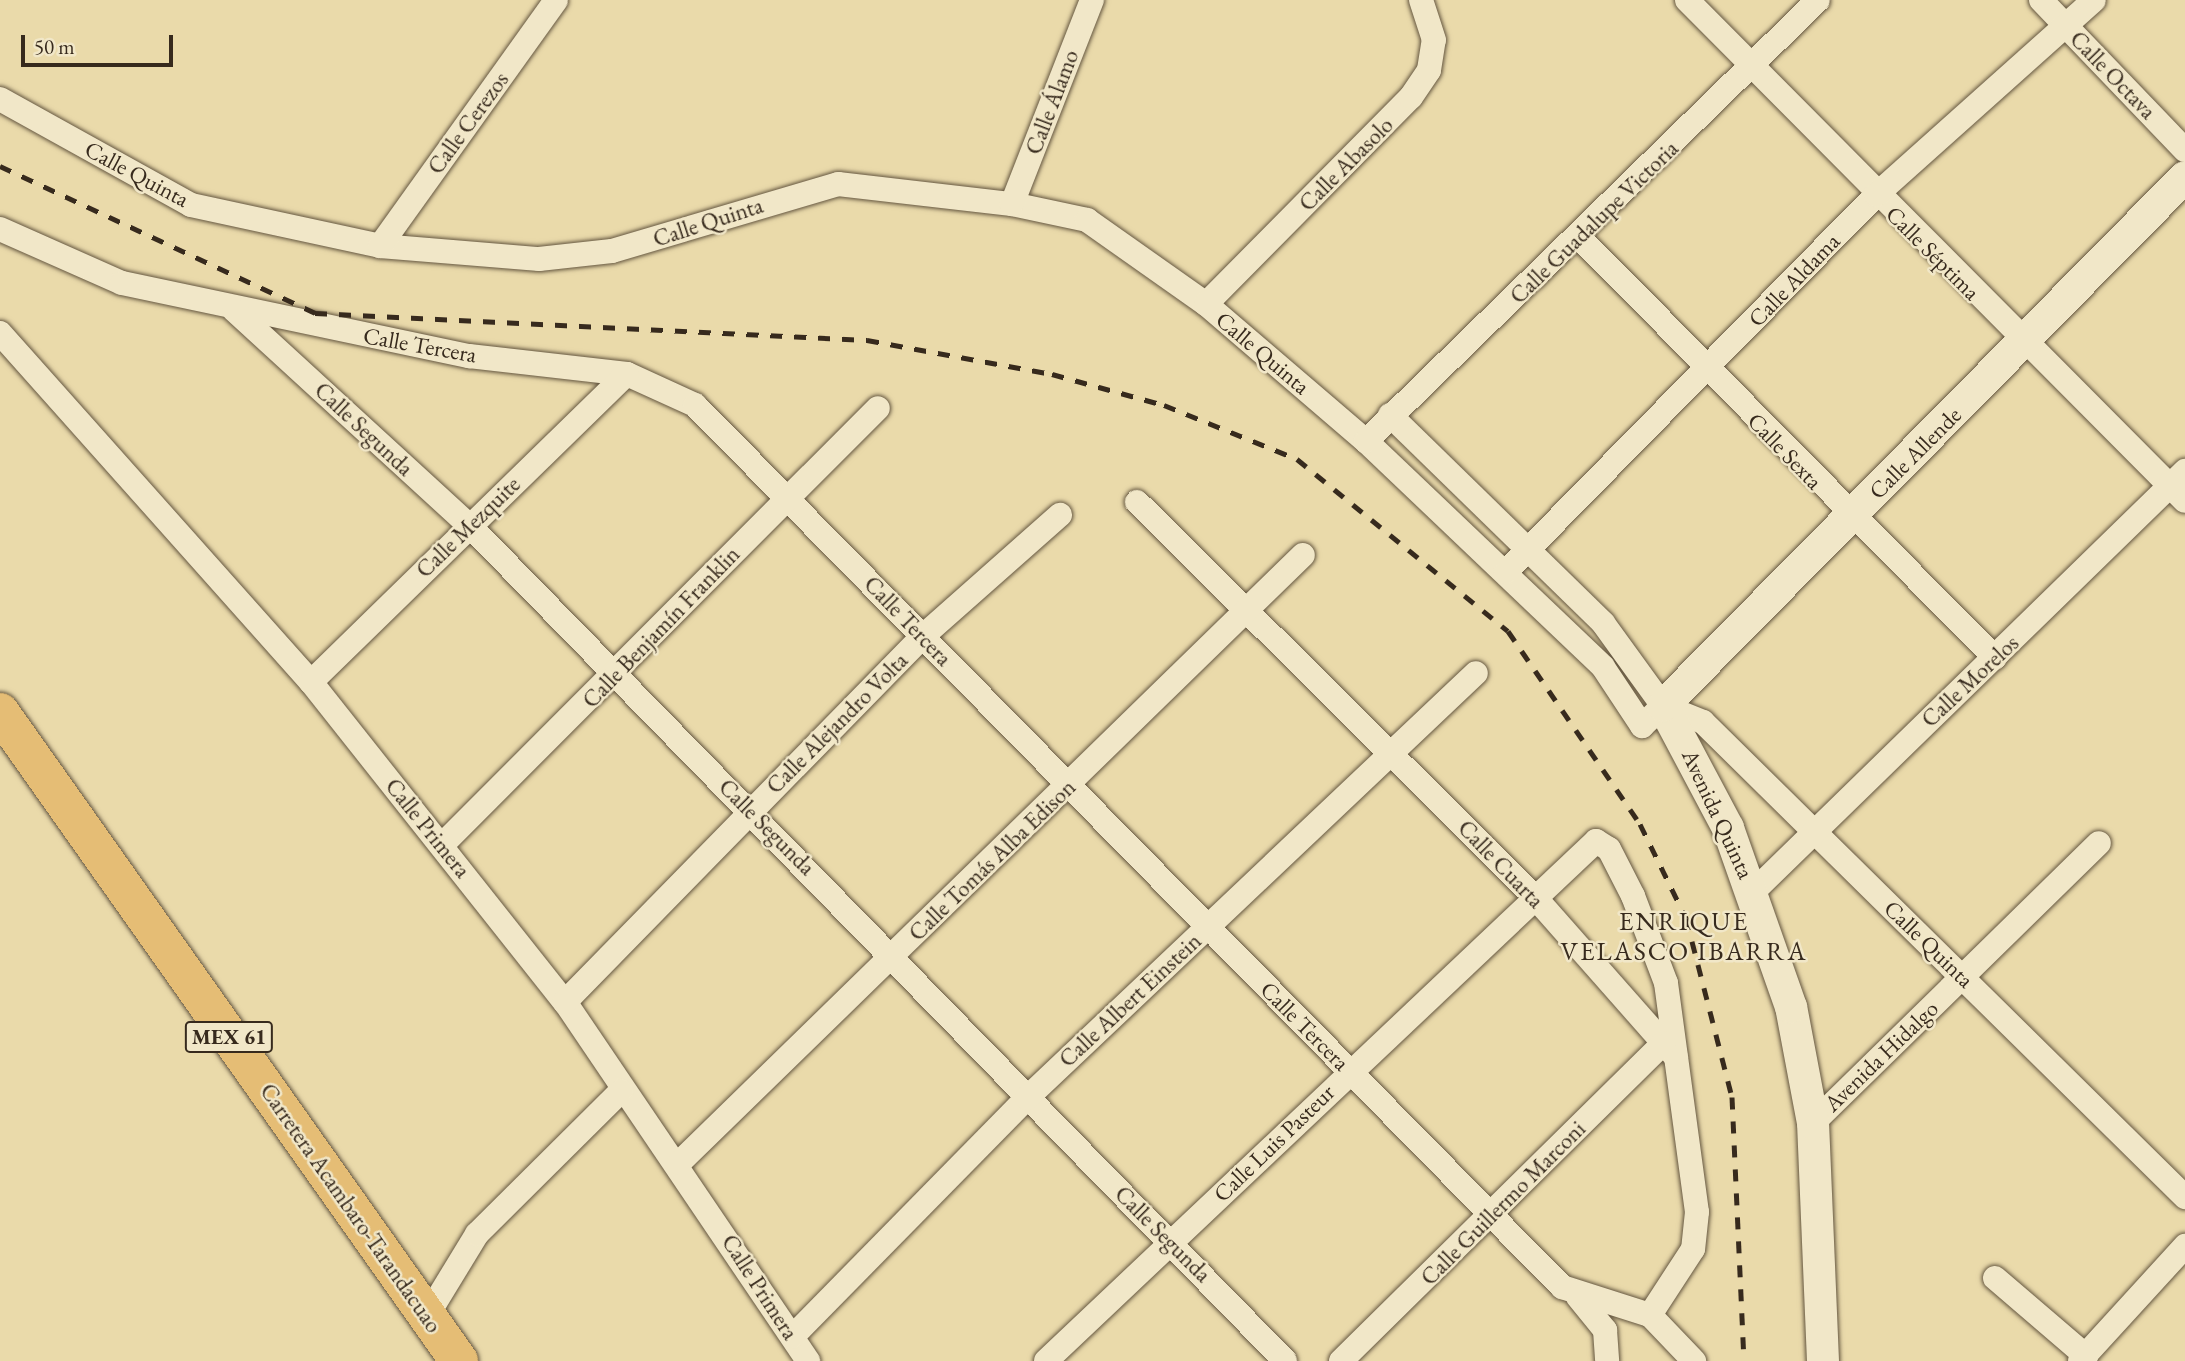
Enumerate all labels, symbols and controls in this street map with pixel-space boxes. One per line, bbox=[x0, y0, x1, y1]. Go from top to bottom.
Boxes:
scale bar bbox=[24, 21, 177, 65]
street label: Calle Octava bbox=[2064, 25, 2162, 125]
text: 50 m bbox=[34, 33, 75, 60]
street label: Calle Álamo bbox=[1019, 46, 1085, 158]
street label: Calle Cerezos bbox=[422, 67, 514, 179]
street label: Calle Abasolo bbox=[1293, 111, 1399, 217]
street label: Calle Quinta bbox=[80, 135, 194, 213]
street label: Calle Guadalupe Victoria bbox=[1504, 135, 1684, 309]
street label: Calle Quinta bbox=[650, 191, 766, 253]
street label: Calle Séptima bbox=[1880, 200, 1986, 306]
street label: Calle Aldama bbox=[1743, 227, 1845, 333]
street label: Calle Quinta bbox=[1210, 306, 1316, 400]
street label: Calle Tercera bbox=[361, 321, 479, 369]
street label: Calle Segunda bbox=[309, 376, 419, 482]
street label: Calle Allende bbox=[1863, 401, 1967, 505]
street label: Calle Sexta bbox=[1742, 407, 1828, 495]
street label: Calle Mezquite bbox=[410, 471, 526, 583]
street label: Calle Benjamín Franklin bbox=[577, 540, 745, 714]
street label: Calle Tercera bbox=[858, 570, 958, 672]
street label: Calle Morelos bbox=[1916, 629, 2024, 733]
street label: Calle Alejandro Volta bbox=[761, 647, 913, 799]
street label: Avenida Quinta bbox=[1676, 745, 1760, 883]
street label: Calle Primera bbox=[380, 773, 476, 883]
street label: Calle Segunda bbox=[713, 773, 821, 881]
street label: Calle Tomás Alba Edison bbox=[903, 773, 1081, 947]
street label: Calle Cuarta bbox=[1452, 814, 1550, 914]
street label: Calle Quinta bbox=[1878, 894, 1980, 994]
district label: ENRIQUE VELASCO IBARRA bbox=[1562, 906, 1806, 968]
street label: Calle Albert Einstein bbox=[1053, 927, 1207, 1073]
street label: Calle Tercera bbox=[1255, 976, 1355, 1076]
street label: Avenida Hidalgo bbox=[1818, 995, 1944, 1117]
road number: MEX 61 bbox=[184, 1020, 274, 1054]
street label: Carretera Acambaro-Tarandacuao bbox=[254, 1078, 448, 1338]
street label: Calle Luis Pasteur bbox=[1208, 1078, 1340, 1208]
street label: Calle Guillermo Marconi bbox=[1415, 1115, 1591, 1291]
street label: Calle Segunda bbox=[1109, 1180, 1217, 1288]
street label: Calle Primera bbox=[716, 1229, 804, 1345]

